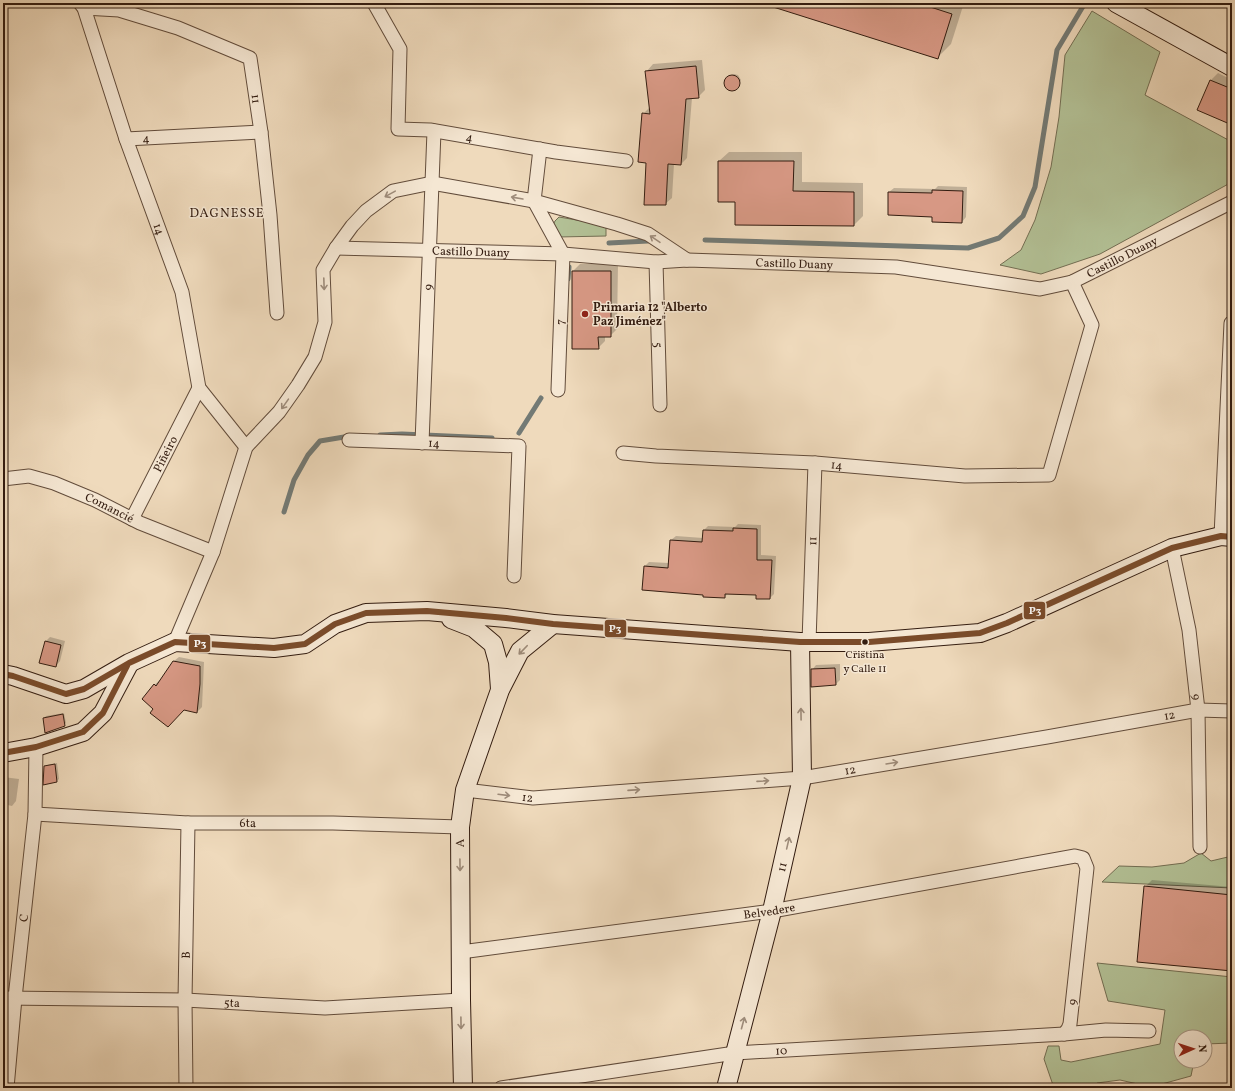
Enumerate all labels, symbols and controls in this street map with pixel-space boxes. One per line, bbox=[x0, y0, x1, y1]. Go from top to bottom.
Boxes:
street label: 11 bbox=[246, 93, 264, 105]
street label: 4 bbox=[464, 129, 474, 146]
street label: 4 bbox=[142, 131, 150, 147]
one-way arrow bbox=[385, 190, 397, 198]
one-way arrow bbox=[511, 194, 524, 202]
district label: DAGNESSE bbox=[189, 205, 265, 223]
street label: 14 bbox=[149, 221, 168, 238]
street label: Castillo Duany bbox=[1084, 233, 1161, 282]
one-way arrow bbox=[650, 235, 661, 243]
street label: Castillo Duany bbox=[432, 244, 510, 262]
street label: Castillo Duany bbox=[755, 255, 834, 274]
one-way arrow bbox=[320, 277, 327, 290]
street label: 9 bbox=[421, 284, 437, 291]
place label: Primaria 12 "Alberto Paz Jiménez" bbox=[593, 300, 708, 330]
marker: Primaria 12 "Alberto Paz Jiménez" bbox=[580, 309, 590, 319]
street label: 7 bbox=[553, 319, 569, 325]
street label: 5 bbox=[649, 342, 665, 348]
one-way arrow bbox=[281, 398, 289, 409]
street label: Piñeiro bbox=[150, 434, 182, 475]
street label: 14 bbox=[428, 436, 440, 452]
street label: 14 bbox=[830, 457, 843, 474]
street label: Comancié bbox=[82, 490, 137, 528]
street label: 11 bbox=[805, 536, 822, 546]
line badge: P3 bbox=[1023, 601, 1046, 620]
text: P3 bbox=[1029, 604, 1042, 619]
line badge: P3 bbox=[604, 619, 627, 638]
text: P3 bbox=[609, 622, 622, 637]
line badge: P3 bbox=[188, 634, 211, 653]
text: P3 bbox=[194, 637, 207, 652]
marker: Cristina y Calle 11 bbox=[860, 637, 870, 647]
one-way arrow bbox=[519, 645, 528, 655]
place label: Cristina y Calle 11 bbox=[843, 648, 887, 677]
street label: 9 bbox=[1187, 693, 1204, 701]
street label: 12 bbox=[1163, 707, 1176, 725]
one-way arrow bbox=[797, 708, 805, 721]
one-way arrow bbox=[885, 758, 898, 766]
street label: 12 bbox=[843, 762, 857, 780]
one-way arrow bbox=[756, 777, 769, 784]
one-way arrow bbox=[627, 787, 640, 794]
street label: 12 bbox=[521, 790, 534, 807]
one-way arrow bbox=[497, 791, 510, 799]
street label: 6ta bbox=[240, 816, 256, 832]
one-way arrow bbox=[784, 836, 792, 849]
street label: A bbox=[453, 838, 469, 847]
one-way arrow bbox=[457, 858, 464, 871]
street label: 11 bbox=[774, 861, 792, 874]
street label: Belvedere bbox=[743, 900, 797, 924]
street label: C bbox=[16, 913, 33, 923]
street label: B bbox=[179, 951, 195, 959]
street label: 5ta bbox=[223, 995, 240, 1012]
street label: 9 bbox=[1065, 998, 1081, 1006]
one-way arrow bbox=[457, 1016, 465, 1029]
one-way arrow bbox=[740, 1017, 747, 1030]
north arrow bbox=[1173, 1029, 1213, 1069]
street label: 10 bbox=[775, 1043, 788, 1060]
text: N bbox=[1194, 1044, 1209, 1053]

